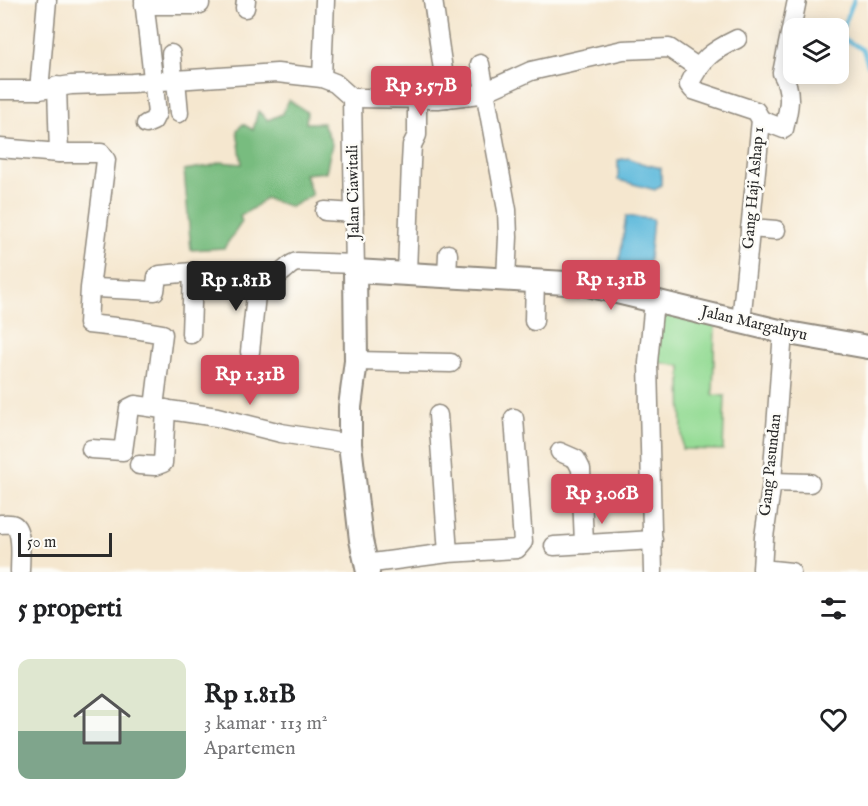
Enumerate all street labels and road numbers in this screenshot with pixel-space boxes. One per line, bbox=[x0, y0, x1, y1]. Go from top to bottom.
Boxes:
street label: Gang Haji Ashap 1 bbox=[739, 126, 769, 250]
street label: Jalan Ciawitali bbox=[343, 145, 365, 241]
street label: Jalan Margaluyu bbox=[697, 302, 809, 346]
street label: Gang Pasundan bbox=[756, 412, 786, 517]

